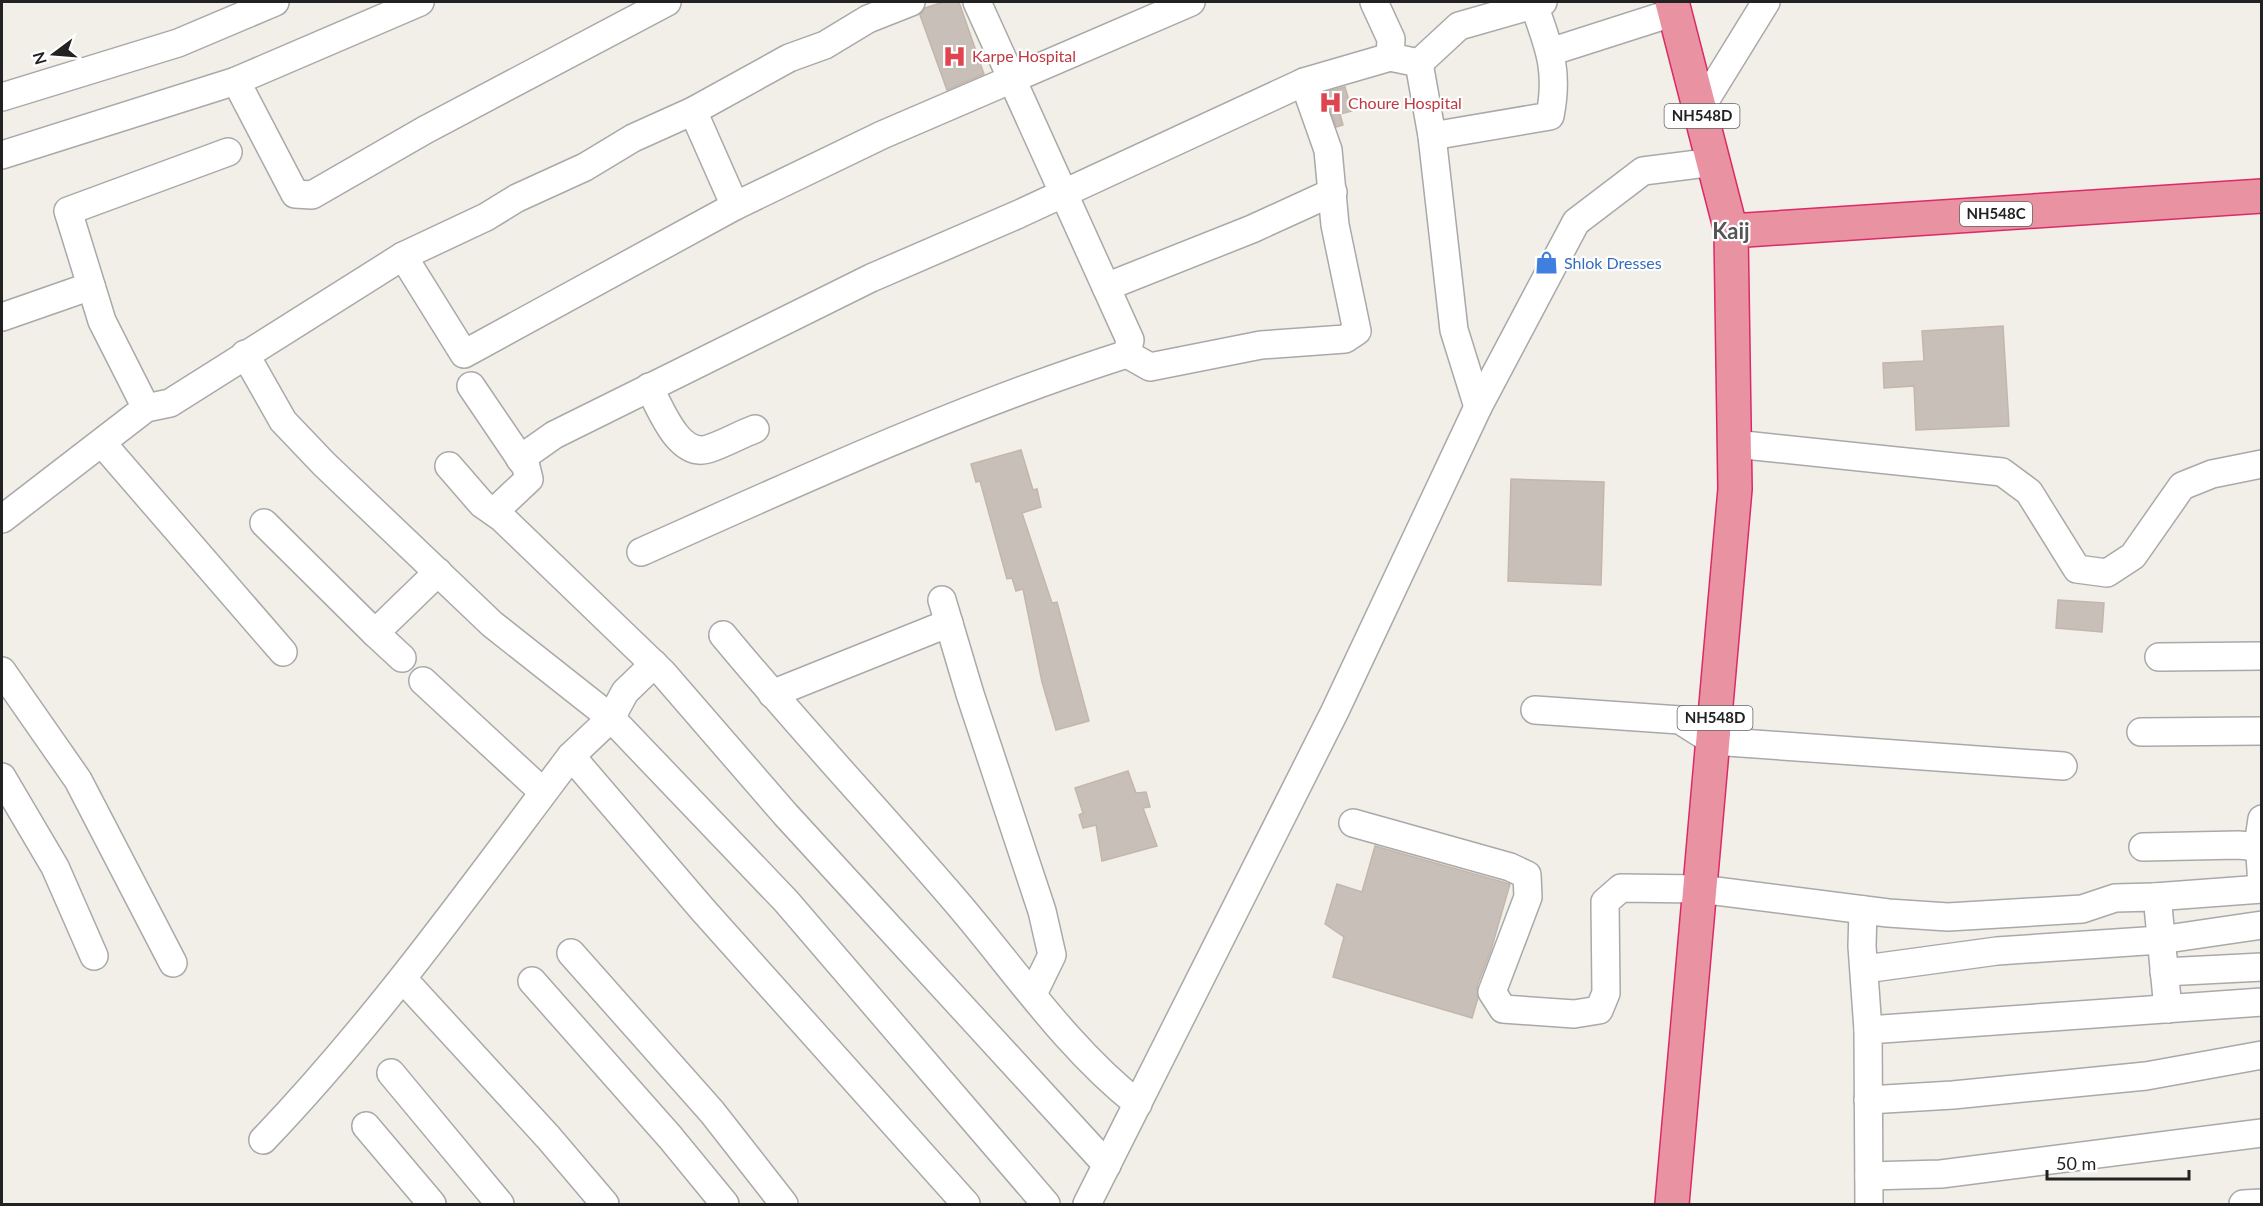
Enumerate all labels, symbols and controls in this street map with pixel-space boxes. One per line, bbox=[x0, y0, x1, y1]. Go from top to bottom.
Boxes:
north arrow bbox=[24, 24, 84, 84]
hospital icon: Karpe Hospital bbox=[941, 43, 967, 69]
place label: Karpe Hospital bbox=[972, 46, 1076, 65]
text: N bbox=[28, 50, 50, 67]
hospital icon: Choure Hospital bbox=[1317, 90, 1343, 116]
place label: Choure Hospital bbox=[1348, 93, 1462, 112]
road number: NH548D bbox=[1664, 104, 1740, 128]
road number: NH548C bbox=[1960, 202, 2032, 226]
district label: Kaij bbox=[1712, 217, 1750, 244]
shop icon: Shlok Dresses bbox=[1533, 250, 1559, 276]
place label: Shlok Dresses bbox=[1564, 253, 1662, 272]
road number: NH548D bbox=[1678, 706, 1752, 730]
scale bar bbox=[2047, 1143, 2190, 1181]
text: 50 m bbox=[2056, 1152, 2096, 1174]

